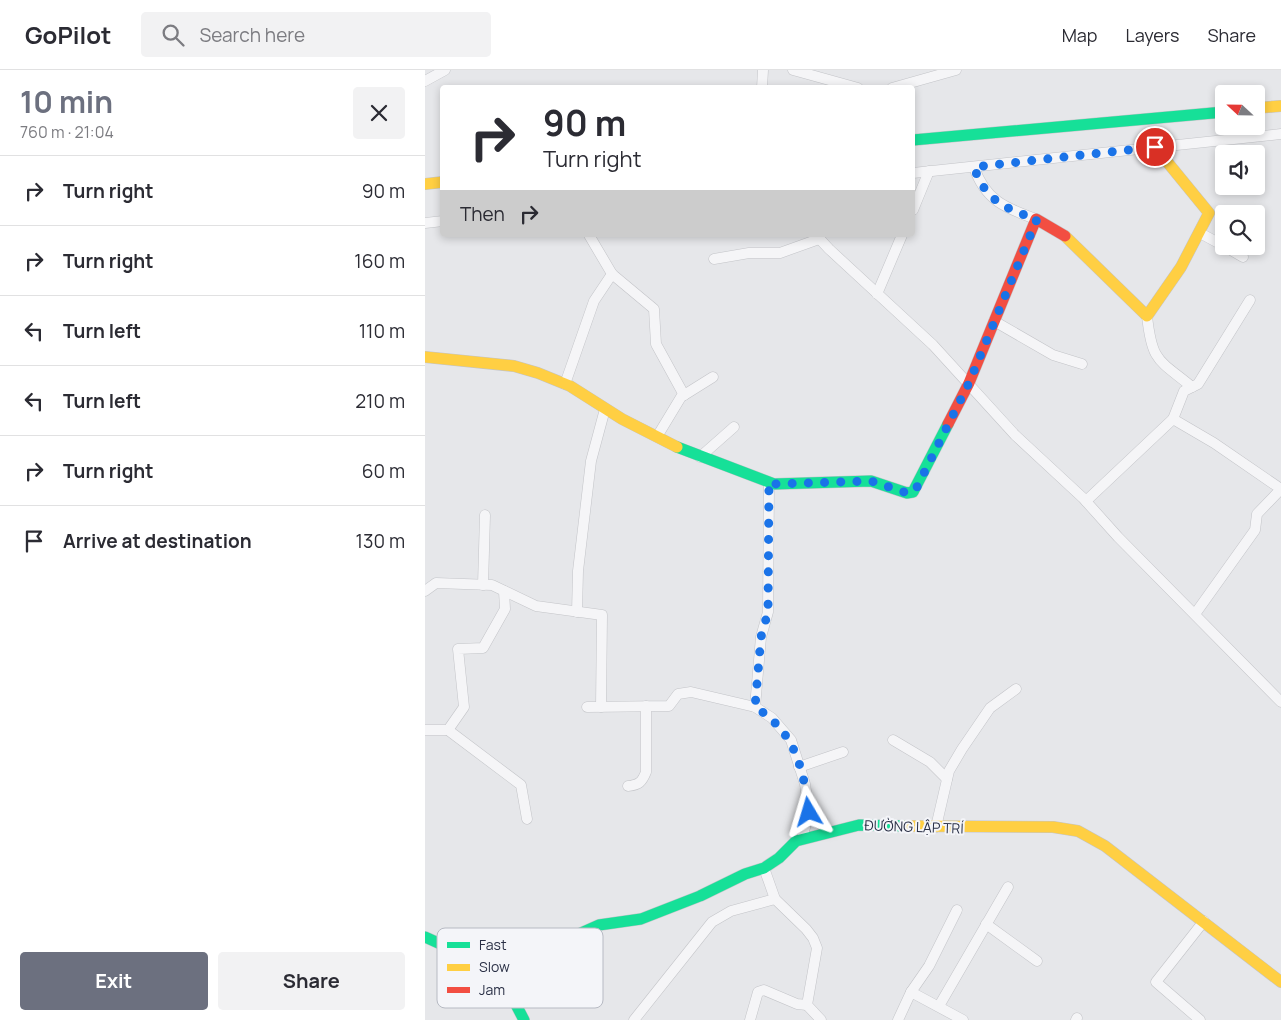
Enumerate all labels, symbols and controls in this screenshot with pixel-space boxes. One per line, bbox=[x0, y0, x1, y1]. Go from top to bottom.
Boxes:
search box bbox=[141, 12, 491, 57]
text: GoPilot bbox=[25, 18, 111, 51]
icon: search bbox=[159, 21, 187, 49]
text: Search here bbox=[199, 22, 305, 48]
text: Map bbox=[1062, 23, 1097, 47]
text: Layers bbox=[1125, 23, 1179, 47]
text: Share bbox=[1207, 23, 1256, 47]
text: 10 min bbox=[20, 81, 113, 122]
north arrow bbox=[1215, 85, 1265, 135]
map controls bbox=[1215, 85, 1265, 255]
button: close bbox=[353, 87, 405, 139]
text: 90 m bbox=[543, 99, 626, 147]
icon: right bbox=[460, 105, 525, 170]
text: 760 m · 21:04 bbox=[20, 121, 114, 143]
pin bbox=[1134, 126, 1176, 168]
icon: arrive bbox=[1141, 133, 1169, 161]
text: Turn right bbox=[543, 144, 641, 174]
button: sound bbox=[1215, 145, 1265, 195]
icon: right bbox=[20, 177, 48, 205]
text: Turn right bbox=[63, 178, 153, 204]
text: 90 m bbox=[362, 178, 405, 204]
icon: right bbox=[515, 200, 543, 228]
text: Then bbox=[460, 201, 505, 227]
button: search bbox=[1215, 205, 1265, 255]
icon: right bbox=[20, 247, 48, 275]
text: Turn right bbox=[63, 248, 153, 274]
text: 160 m bbox=[354, 248, 405, 274]
icon: left bbox=[20, 317, 48, 345]
text: Turn left bbox=[63, 318, 141, 344]
text: 110 m bbox=[359, 318, 405, 344]
icon: left bbox=[20, 387, 48, 415]
text: Turn left bbox=[63, 388, 141, 414]
text: 210 m bbox=[355, 388, 405, 414]
icon: right bbox=[20, 457, 48, 485]
text: Turn right bbox=[63, 458, 153, 484]
text: 60 m bbox=[362, 458, 405, 484]
icon: arrive bbox=[20, 527, 48, 555]
text: Arrive at destination bbox=[63, 528, 252, 554]
text: 130 m bbox=[356, 528, 405, 554]
position arrow bbox=[782, 785, 834, 837]
street label: ĐƯỜNG LẬP TRÍ bbox=[864, 815, 964, 838]
legend bbox=[437, 928, 603, 1008]
text: Fast bbox=[479, 935, 507, 954]
button: Exit bbox=[20, 952, 208, 1010]
button: Share bbox=[218, 952, 405, 1010]
text: Slow bbox=[479, 957, 510, 976]
text: Jam bbox=[479, 980, 505, 999]

